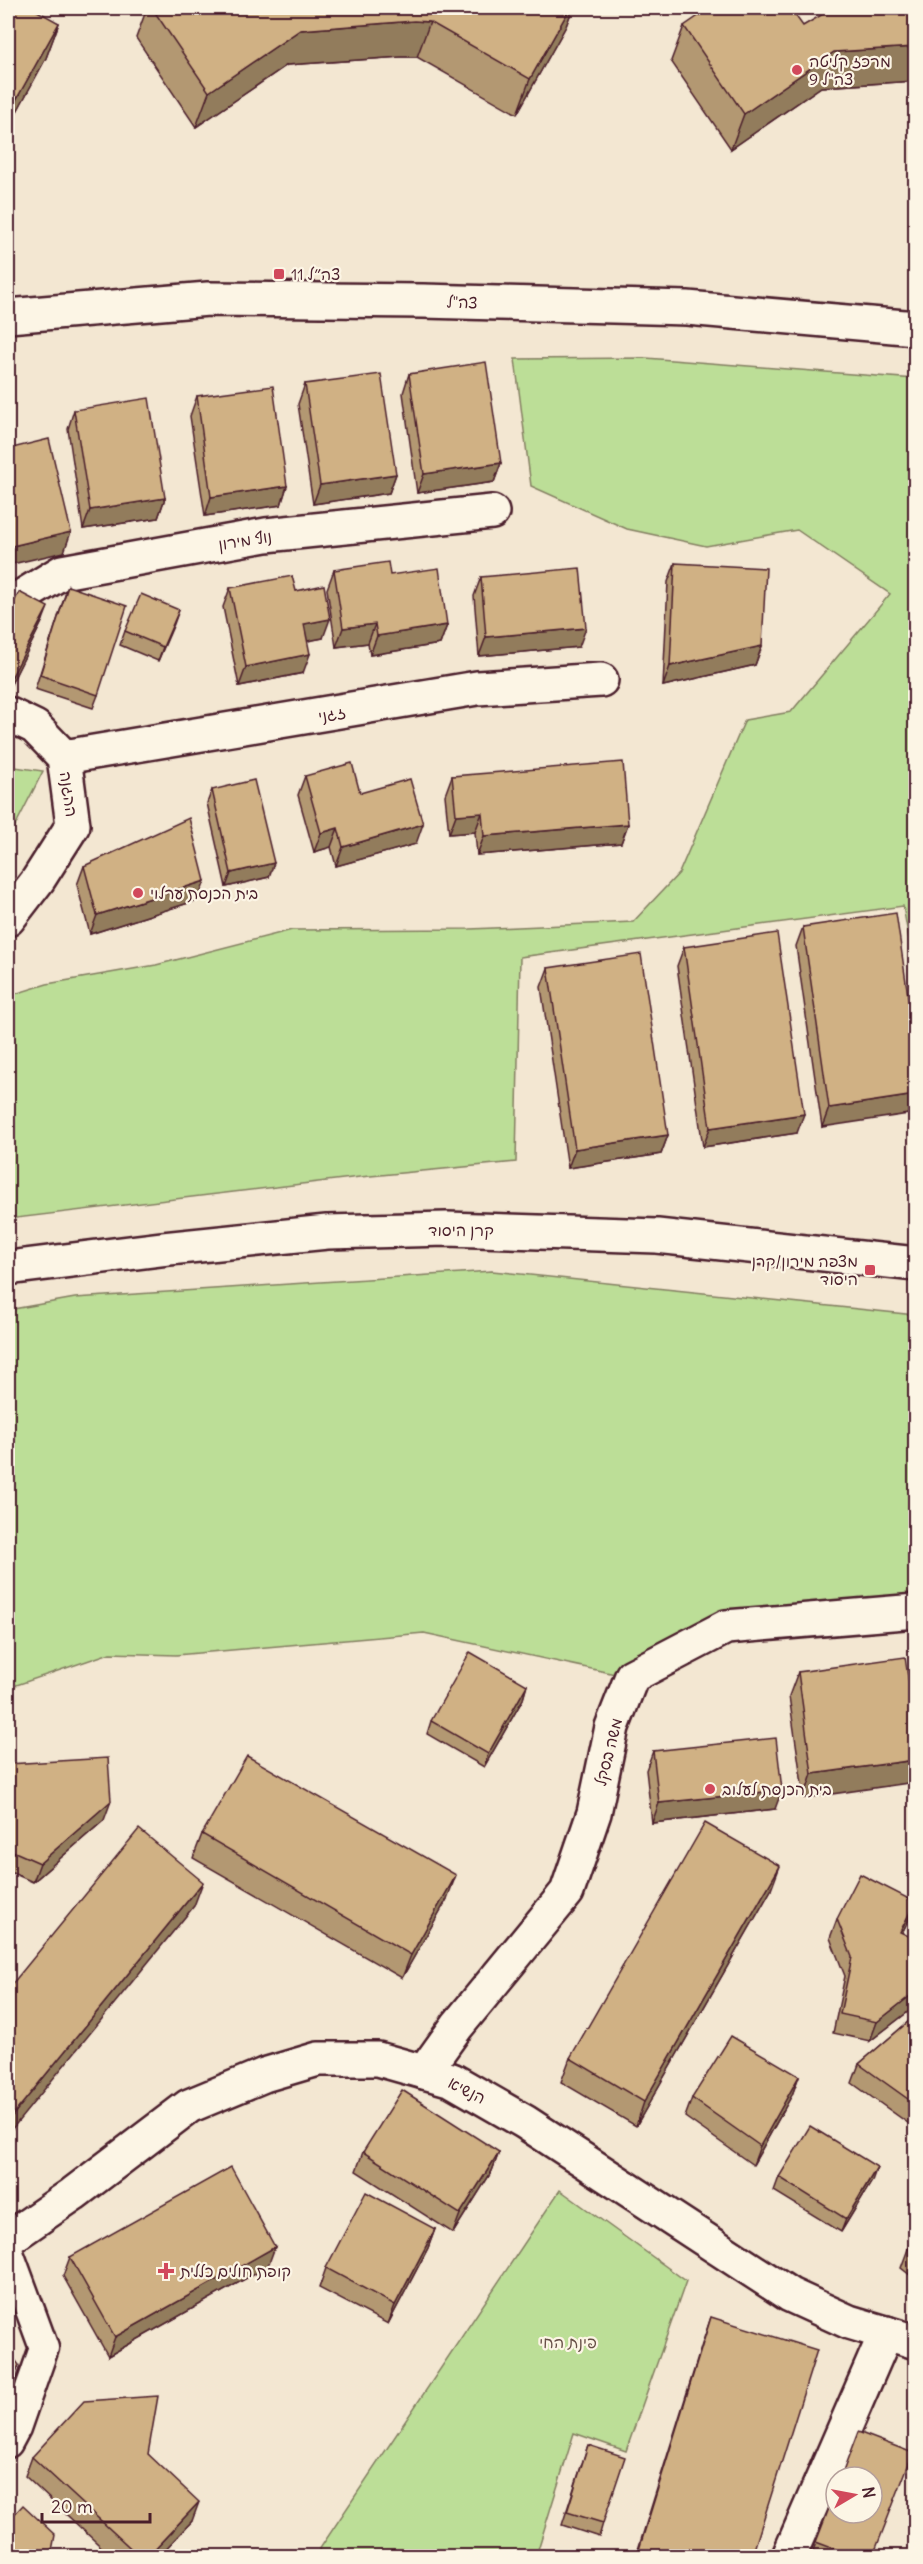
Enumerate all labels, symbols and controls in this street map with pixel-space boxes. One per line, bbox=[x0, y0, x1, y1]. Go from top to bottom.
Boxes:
place label: מרכז קליטה צה"ל 9 bbox=[809, 51, 891, 89]
marker: מרכז קליטה צה"ל 9 bbox=[790, 63, 804, 77]
place label: צה״ל 11 bbox=[291, 264, 340, 284]
marker: צה״ל 11 bbox=[272, 267, 286, 281]
street label: צה"ל bbox=[446, 291, 478, 313]
street label: נוף מירון bbox=[217, 526, 273, 555]
street label: זגני bbox=[317, 702, 347, 726]
street label: ההגנה bbox=[56, 770, 82, 818]
place label: בית הכנסת ערלוי bbox=[150, 883, 258, 903]
marker: בית הכנסת ערלוי bbox=[131, 886, 145, 900]
street label: קרן היסוד bbox=[428, 1220, 494, 1241]
place label: מצפה מירון/קרן היסוד bbox=[751, 1251, 858, 1289]
marker: מצפה מירון/קרן היסוד bbox=[863, 1263, 877, 1277]
street label: משה בסקל bbox=[590, 1716, 626, 1788]
place label: בית הכנסת לעלוב bbox=[722, 1779, 832, 1799]
marker: בית הכנסת לעלוב bbox=[703, 1782, 717, 1796]
street label: הנשיא bbox=[445, 2072, 489, 2108]
place label: קופת חולים כללית bbox=[179, 2261, 291, 2282]
marker: קופת חולים כללית bbox=[157, 2262, 175, 2280]
park label: פינת החי bbox=[539, 2332, 597, 2352]
north arrow bbox=[824, 2465, 884, 2525]
text: N bbox=[858, 2485, 880, 2500]
scale bar bbox=[42, 2486, 150, 2524]
text: 20 m bbox=[51, 2495, 93, 2518]

